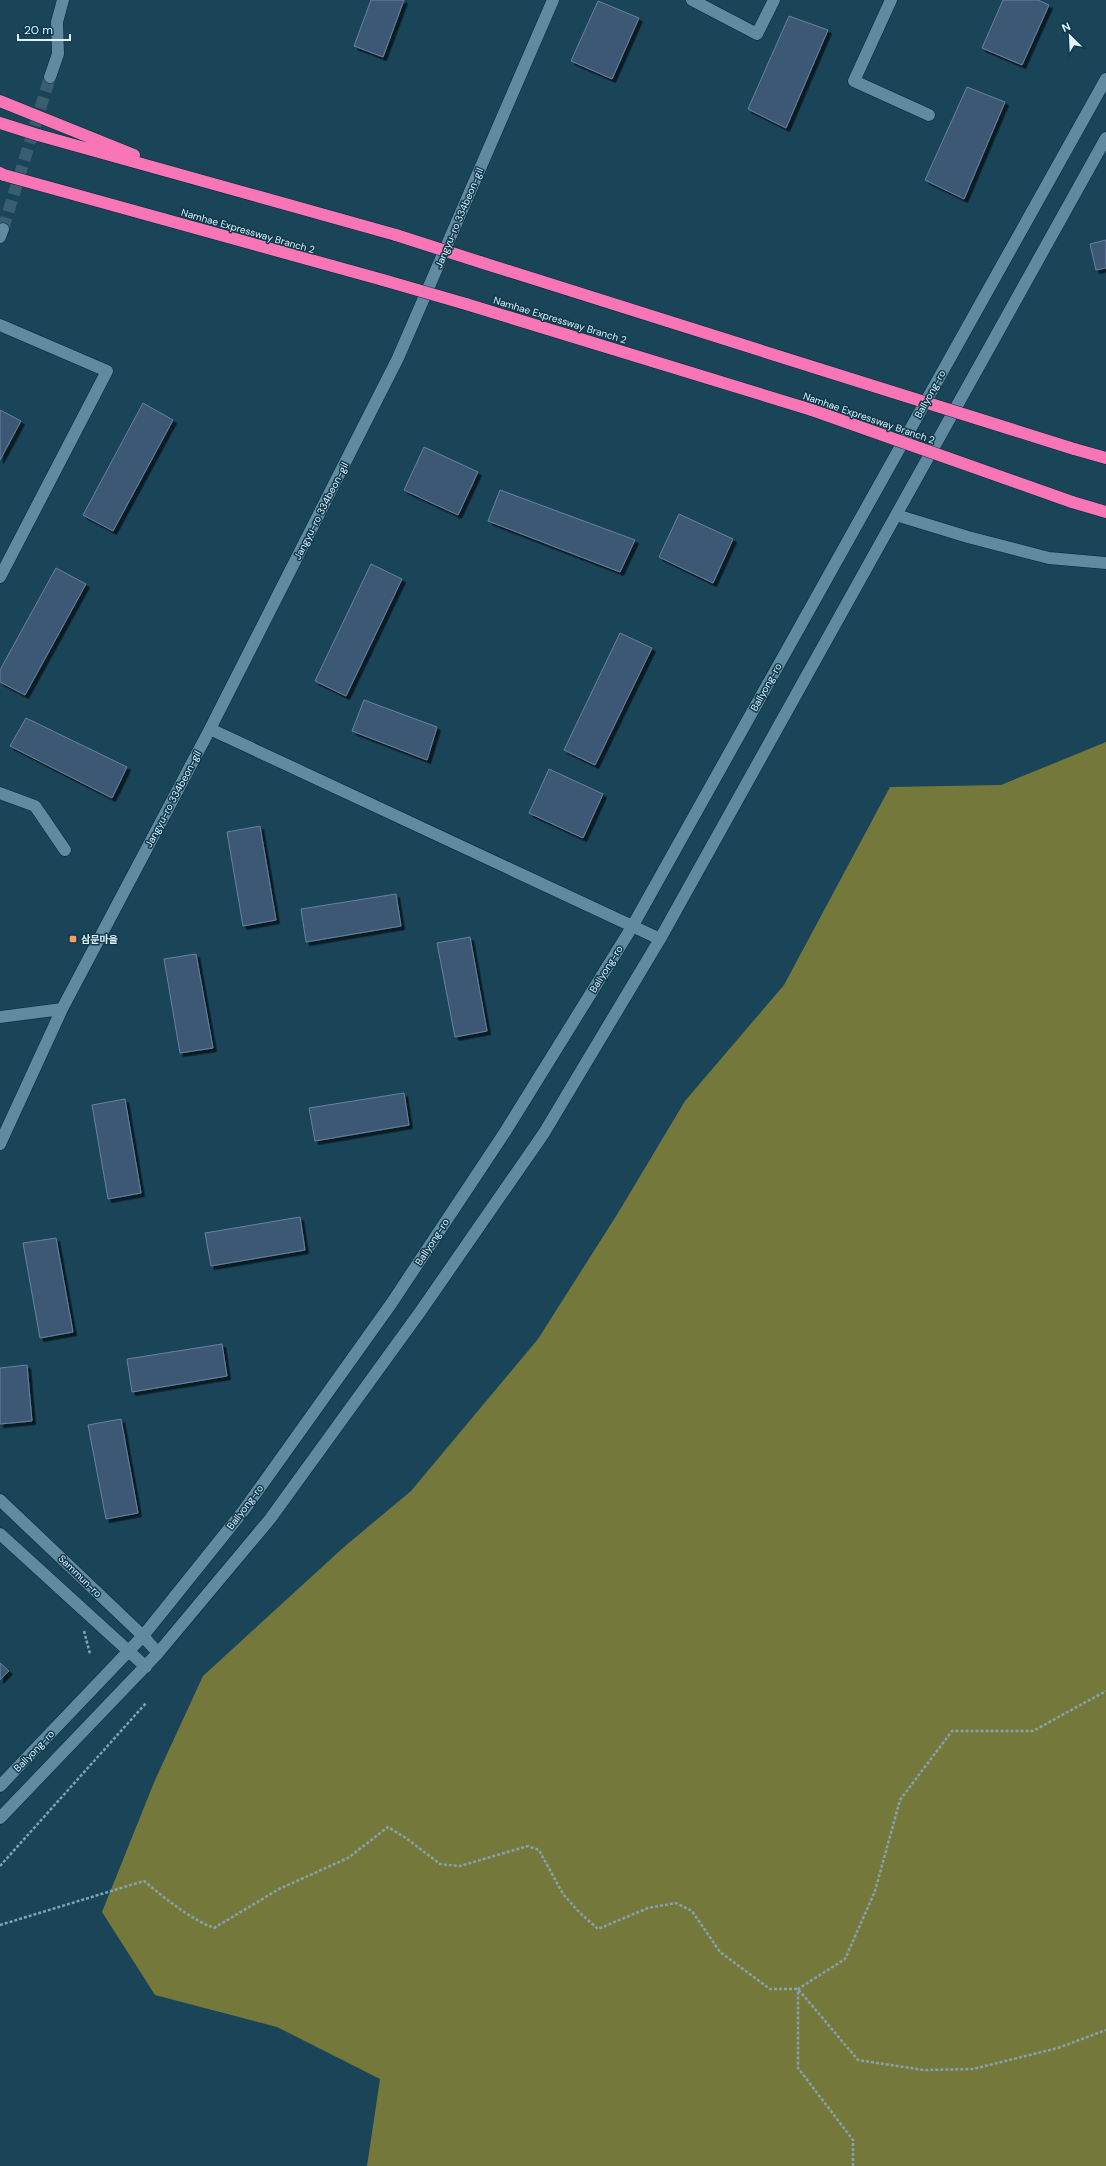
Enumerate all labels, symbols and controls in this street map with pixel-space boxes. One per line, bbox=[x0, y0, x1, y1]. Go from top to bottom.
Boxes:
scale bar bbox=[18, 16, 70, 42]
north arrow bbox=[1050, 16, 1090, 56]
text: N bbox=[1059, 19, 1072, 35]
text: 20 m bbox=[24, 22, 53, 38]
street label: Jangyu-ro 334beon-gil bbox=[432, 166, 486, 270]
street label: Namhae Expressway Branch 2 bbox=[180, 206, 317, 256]
street label: Namhae Expressway Branch 2 bbox=[492, 294, 628, 347]
street label: Ballyong-ro bbox=[911, 368, 949, 420]
street label: Namhae Expressway Branch 2 bbox=[801, 389, 937, 447]
street label: Jangyu-ro 334beon-gil bbox=[291, 460, 351, 562]
street label: Ballyong-ro bbox=[747, 661, 785, 713]
street label: Jangyu-ro 334beon-gil bbox=[142, 748, 204, 850]
place label: 삼문마을 bbox=[81, 933, 118, 946]
marker: 삼문마을 bbox=[68, 934, 78, 944]
street label: Ballyong-ro bbox=[586, 943, 626, 995]
street label: Ballyong-ro bbox=[412, 1216, 452, 1268]
street label: Ballyong-ro bbox=[224, 1482, 266, 1532]
street label: Sammun-ro bbox=[56, 1552, 104, 1600]
street label: Ballyong-ro bbox=[11, 1727, 57, 1775]

